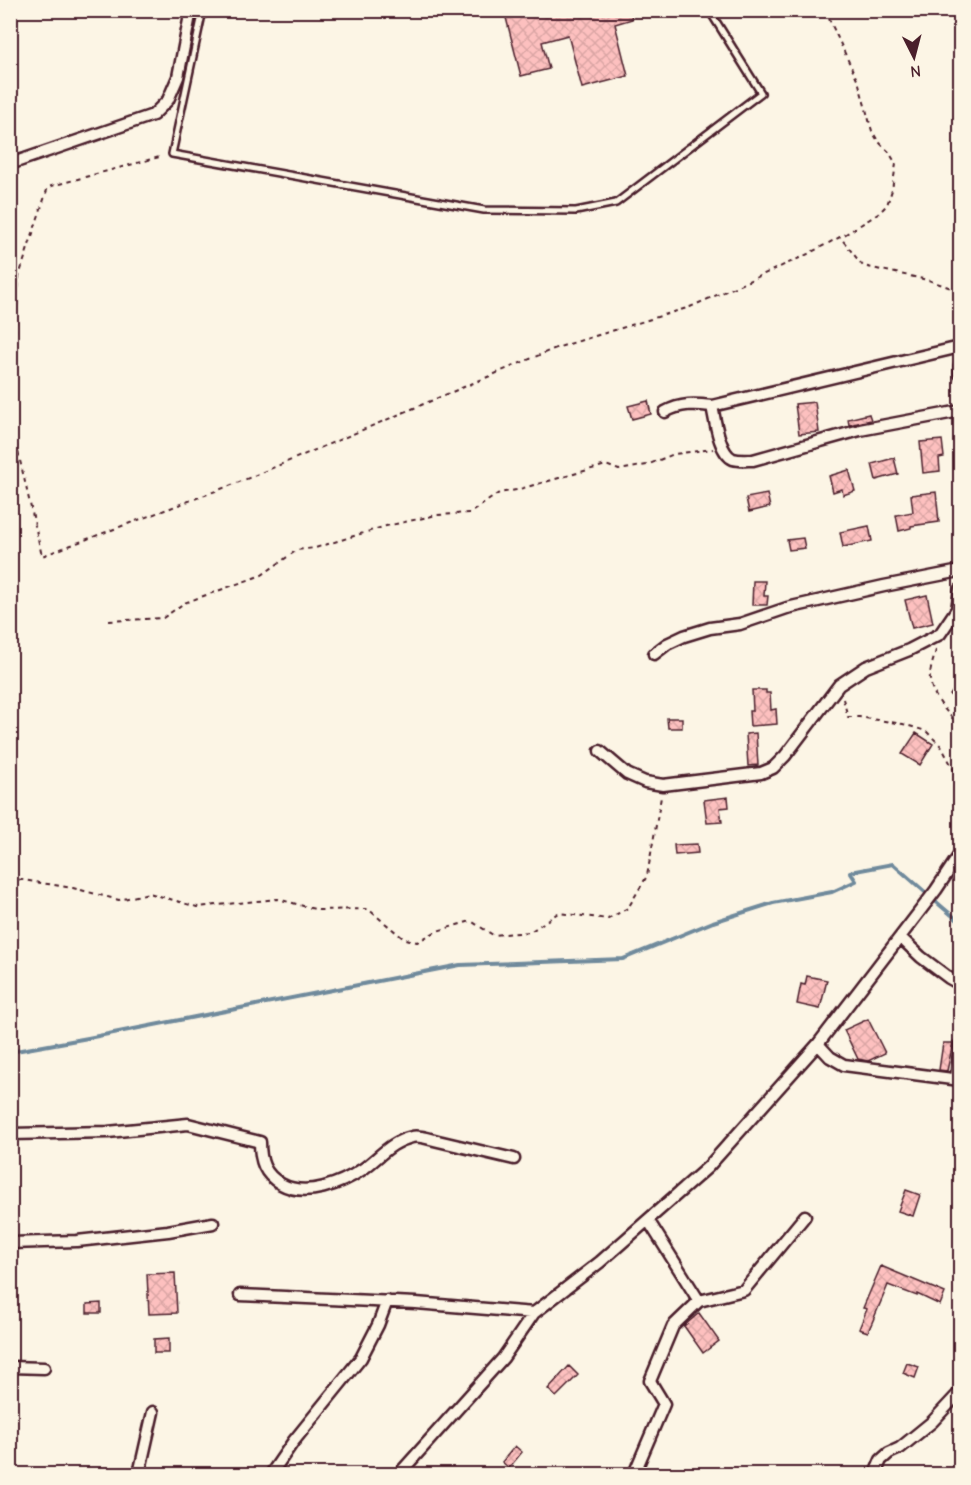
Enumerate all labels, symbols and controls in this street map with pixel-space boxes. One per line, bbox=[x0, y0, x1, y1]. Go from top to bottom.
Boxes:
north arrow bbox=[884, 27, 944, 87]
text: N bbox=[909, 61, 922, 80]

